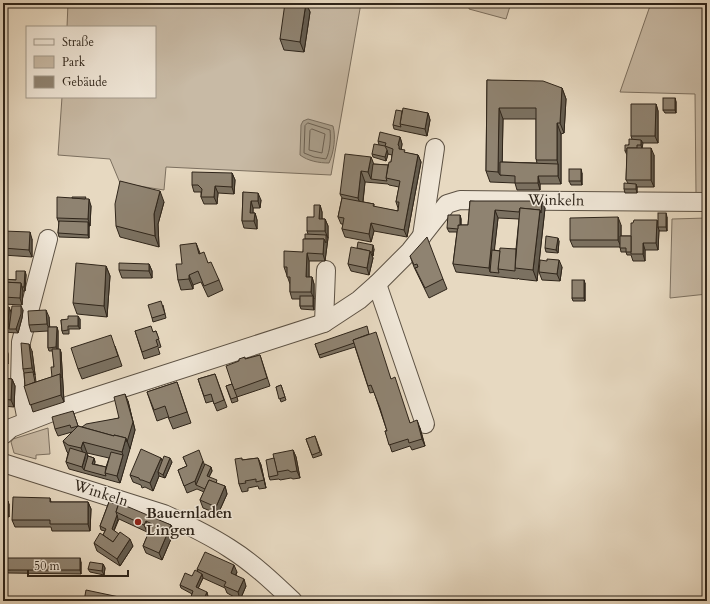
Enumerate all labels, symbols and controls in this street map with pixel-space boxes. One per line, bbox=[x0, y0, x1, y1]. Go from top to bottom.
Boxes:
legend bbox=[26, 26, 156, 98]
text: Straße bbox=[62, 34, 94, 50]
text: Park bbox=[62, 54, 86, 70]
text: Gebäude bbox=[62, 74, 107, 90]
street label: Winkeln bbox=[527, 189, 585, 210]
street label: Winkeln bbox=[70, 474, 131, 511]
place label: Bauernladen Lingen bbox=[146, 503, 233, 540]
marker: Bauernladen Lingen bbox=[133, 517, 143, 527]
scale bar bbox=[28, 552, 128, 578]
text: 50 m bbox=[34, 558, 61, 574]

